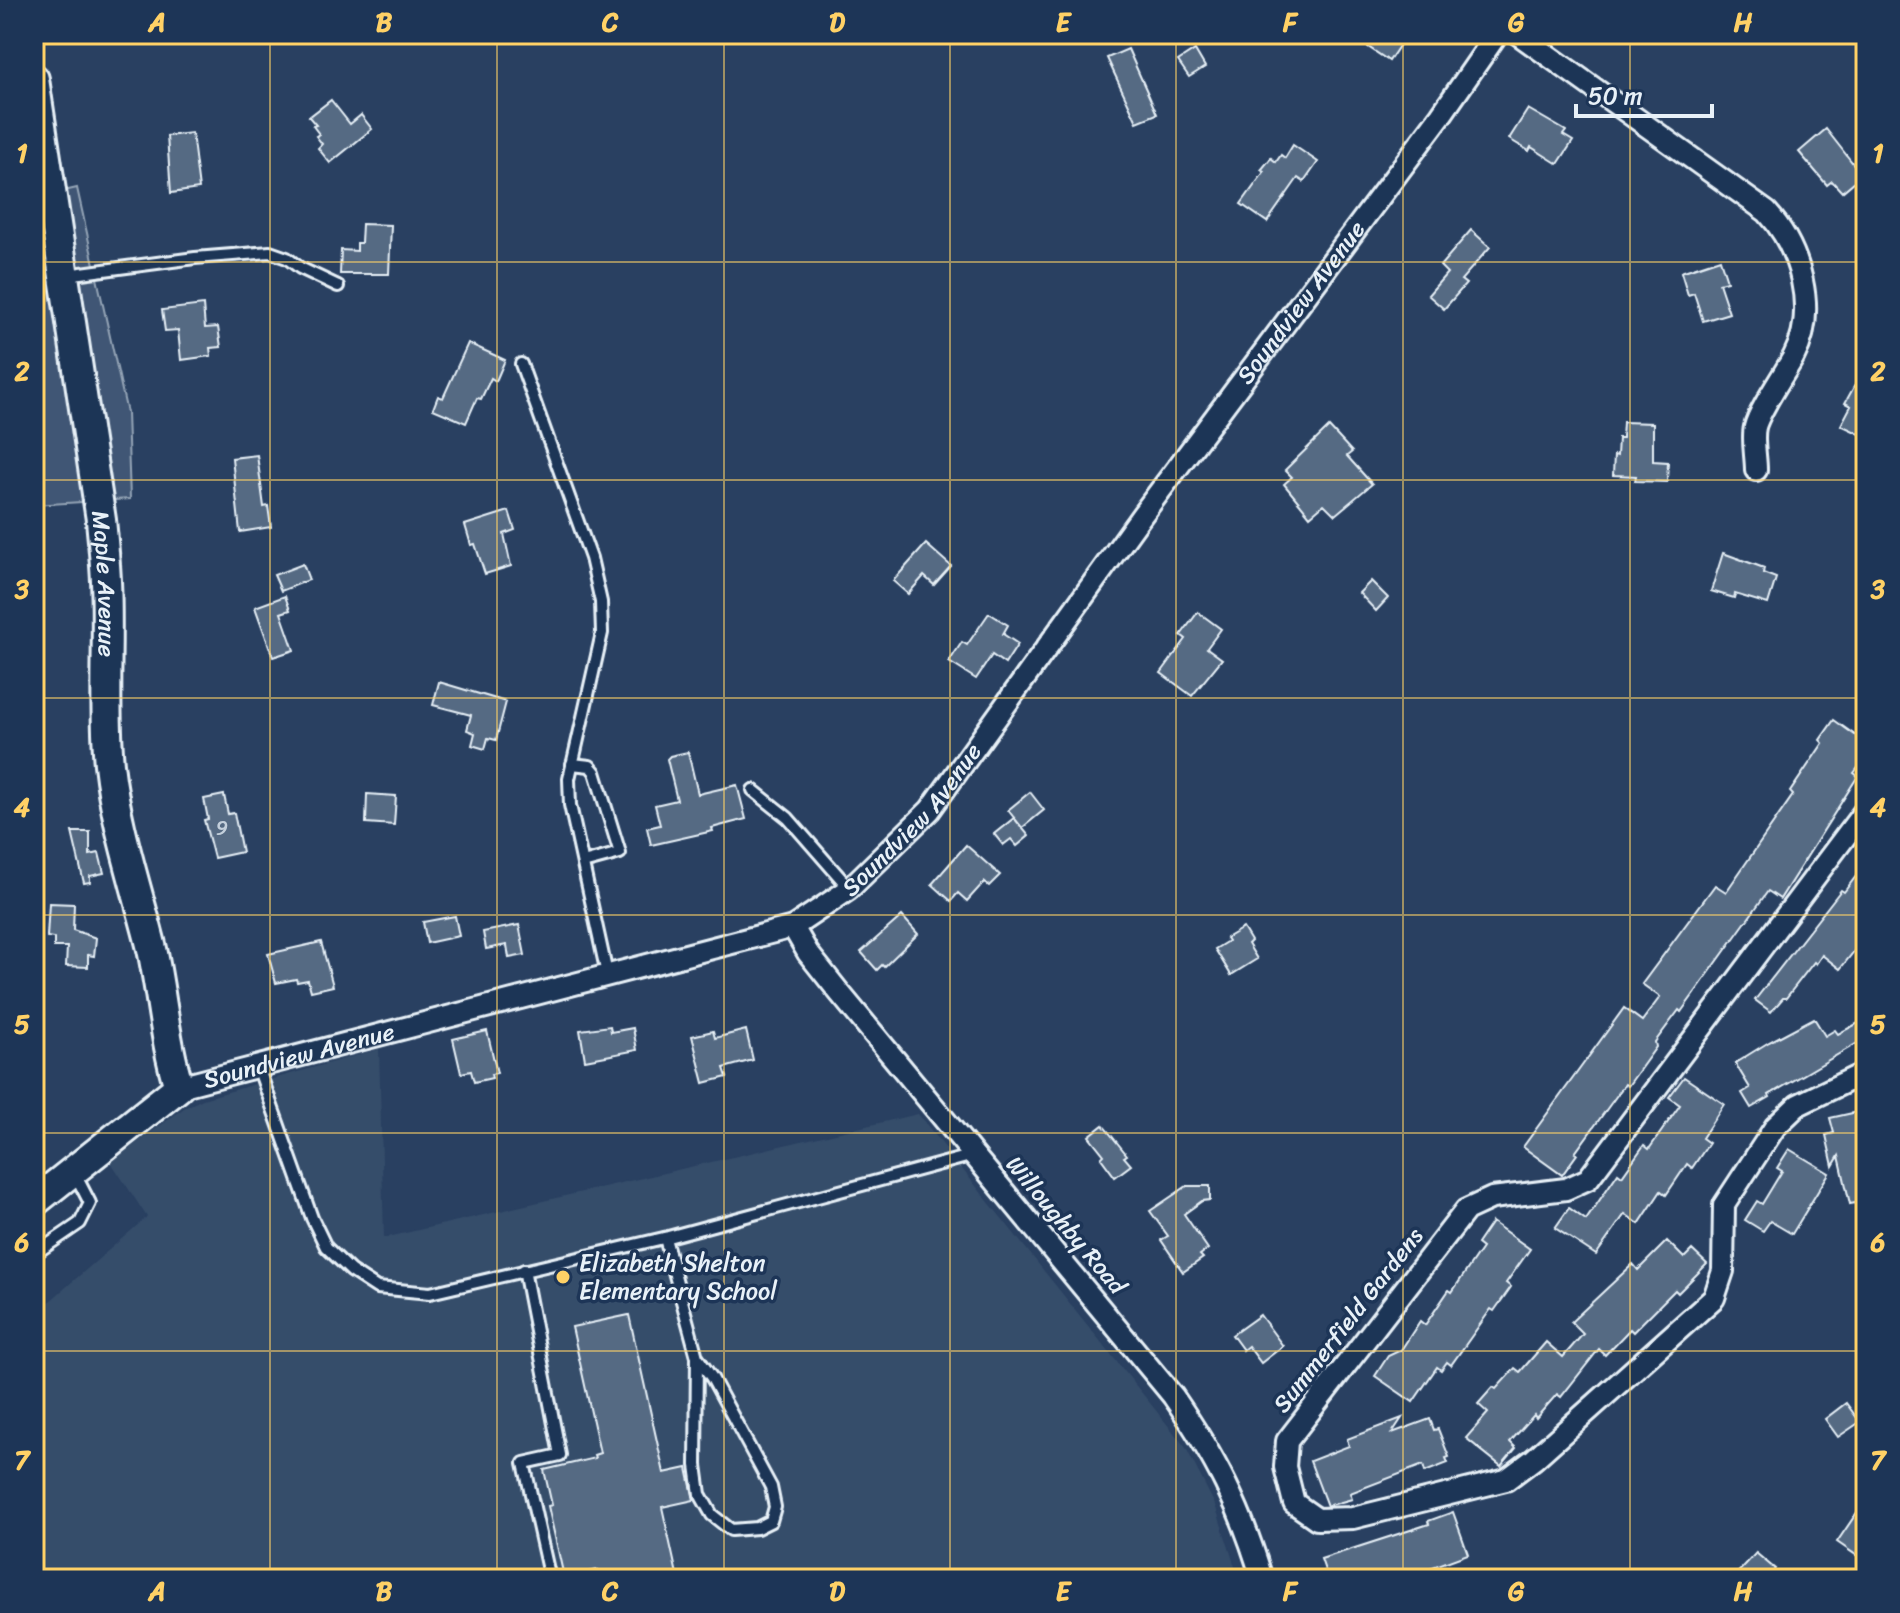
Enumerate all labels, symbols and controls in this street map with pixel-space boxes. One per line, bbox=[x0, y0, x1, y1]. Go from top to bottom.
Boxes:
text: A bbox=[147, 0, 166, 45]
text: B bbox=[376, 0, 393, 45]
text: C bbox=[601, 0, 619, 45]
text: D bbox=[829, 0, 845, 45]
text: E bbox=[1056, 0, 1073, 45]
text: F bbox=[1282, 0, 1299, 45]
text: G bbox=[1508, 0, 1525, 45]
text: H bbox=[1734, 0, 1753, 45]
scale bar bbox=[1576, 68, 1712, 118]
text: 50 m bbox=[1588, 75, 1643, 117]
text: 1 bbox=[16, 130, 28, 176]
text: 1 bbox=[1872, 130, 1884, 176]
street label: Soundview Avenue bbox=[1225, 211, 1376, 394]
text: 2 bbox=[13, 348, 30, 394]
text: 2 bbox=[1869, 348, 1886, 394]
street label: Maple Avenue bbox=[79, 509, 128, 657]
text: 3 bbox=[14, 566, 30, 612]
text: 3 bbox=[1870, 566, 1886, 612]
street label: Soundview Avenue bbox=[831, 734, 993, 907]
text: 4 bbox=[14, 784, 30, 830]
text: 4 bbox=[1870, 784, 1886, 830]
house number: 9 bbox=[216, 811, 228, 846]
text: 5 bbox=[14, 1001, 30, 1047]
text: 5 bbox=[1870, 1001, 1886, 1047]
street label: Soundview Avenue bbox=[199, 1011, 399, 1101]
street label: Willoughby Road bbox=[995, 1146, 1139, 1306]
street label: Summerfield Gardens bbox=[1262, 1218, 1434, 1422]
text: 6 bbox=[14, 1219, 30, 1265]
text: 6 bbox=[1870, 1219, 1886, 1265]
place label: Elizabeth Shelton Elementary School bbox=[579, 1242, 778, 1312]
marker: Elizabeth Shelton Elementary School bbox=[554, 1268, 572, 1286]
text: 7 bbox=[15, 1437, 32, 1483]
text: 7 bbox=[1871, 1437, 1888, 1483]
text: A bbox=[147, 1568, 166, 1613]
text: B bbox=[376, 1568, 393, 1613]
text: C bbox=[601, 1568, 619, 1613]
text: D bbox=[829, 1568, 845, 1613]
text: E bbox=[1056, 1568, 1073, 1613]
text: F bbox=[1282, 1568, 1299, 1613]
text: G bbox=[1508, 1568, 1525, 1613]
text: H bbox=[1734, 1568, 1753, 1613]

